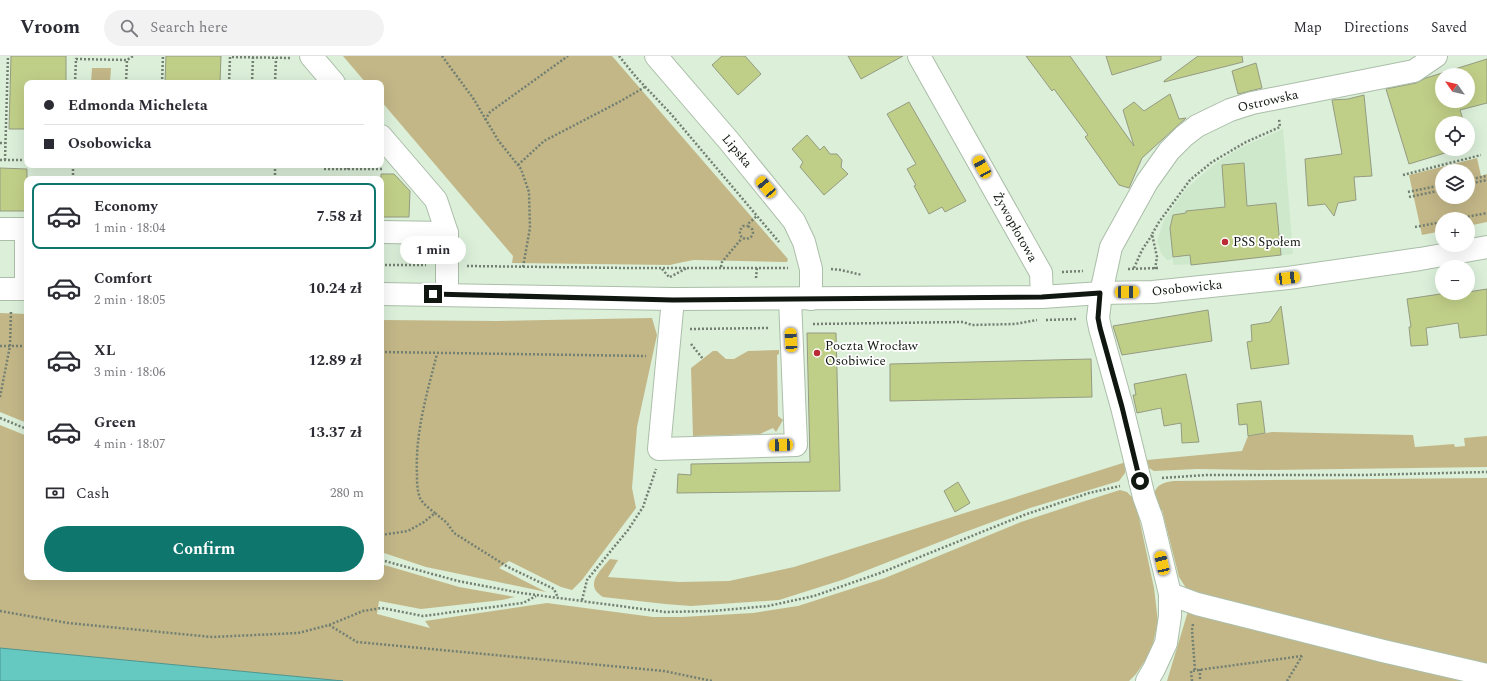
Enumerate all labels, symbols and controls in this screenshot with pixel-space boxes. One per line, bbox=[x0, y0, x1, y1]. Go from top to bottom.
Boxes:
search box bbox=[104, 10, 384, 46]
text: Vroom bbox=[20, 13, 80, 42]
text: Search here bbox=[150, 16, 228, 39]
icon: search bbox=[118, 17, 140, 39]
text: Map bbox=[1294, 17, 1322, 38]
text: Directions bbox=[1344, 17, 1409, 38]
text: Saved bbox=[1431, 17, 1467, 38]
north arrow bbox=[1435, 68, 1475, 108]
map controls bbox=[1435, 68, 1475, 300]
street label: Ostrowska bbox=[1236, 84, 1301, 118]
text: Edmonda Micheleta bbox=[68, 94, 208, 117]
button: locate bbox=[1435, 116, 1475, 156]
street label: Lipska bbox=[717, 130, 758, 173]
text: Osobowicka bbox=[68, 132, 151, 155]
car bbox=[971, 154, 993, 180]
button: layers bbox=[1435, 164, 1475, 204]
car bbox=[754, 174, 778, 200]
street label: Żywopłotowa bbox=[988, 188, 1043, 266]
text: Economy bbox=[94, 195, 158, 218]
icon: car bbox=[46, 198, 82, 234]
text: 7.58 zł bbox=[317, 205, 362, 228]
button: + bbox=[1435, 212, 1475, 252]
text: 1 min · 18:04 bbox=[94, 218, 166, 238]
place label: PSS Społem bbox=[1233, 232, 1301, 252]
callout: 1 min bbox=[400, 236, 466, 264]
marker: PSS Społem bbox=[1220, 237, 1230, 247]
text: 1 min bbox=[416, 240, 450, 260]
button: − bbox=[1435, 260, 1475, 300]
text: Comfort bbox=[94, 267, 152, 290]
icon: car bbox=[46, 270, 82, 306]
car bbox=[1275, 271, 1301, 285]
street label: Osobowicka bbox=[1151, 274, 1224, 302]
text: 10.24 zł bbox=[308, 277, 362, 300]
route end bbox=[424, 285, 442, 303]
car bbox=[1115, 286, 1139, 298]
text: 2 min · 18:05 bbox=[94, 290, 166, 310]
car bbox=[784, 328, 798, 352]
place label: Poczta Wrocław Osobiwice bbox=[825, 336, 919, 371]
text: XL bbox=[94, 339, 115, 362]
icon: car bbox=[46, 342, 82, 378]
marker: Poczta Wrocław Osobiwice bbox=[812, 348, 822, 358]
text: 12.89 zł bbox=[308, 349, 362, 372]
text: 3 min · 18:06 bbox=[94, 362, 166, 382]
text: Green bbox=[94, 411, 136, 434]
icon: car bbox=[46, 414, 82, 450]
text: 13.37 zł bbox=[308, 421, 362, 444]
text: 4 min · 18:07 bbox=[94, 434, 166, 454]
car bbox=[769, 439, 793, 451]
route start bbox=[1131, 472, 1149, 490]
icon: cash bbox=[44, 482, 66, 504]
text: Cash bbox=[76, 482, 109, 505]
text: 280 m bbox=[330, 483, 364, 503]
button: Confirm bbox=[44, 526, 364, 572]
car bbox=[1153, 550, 1171, 576]

